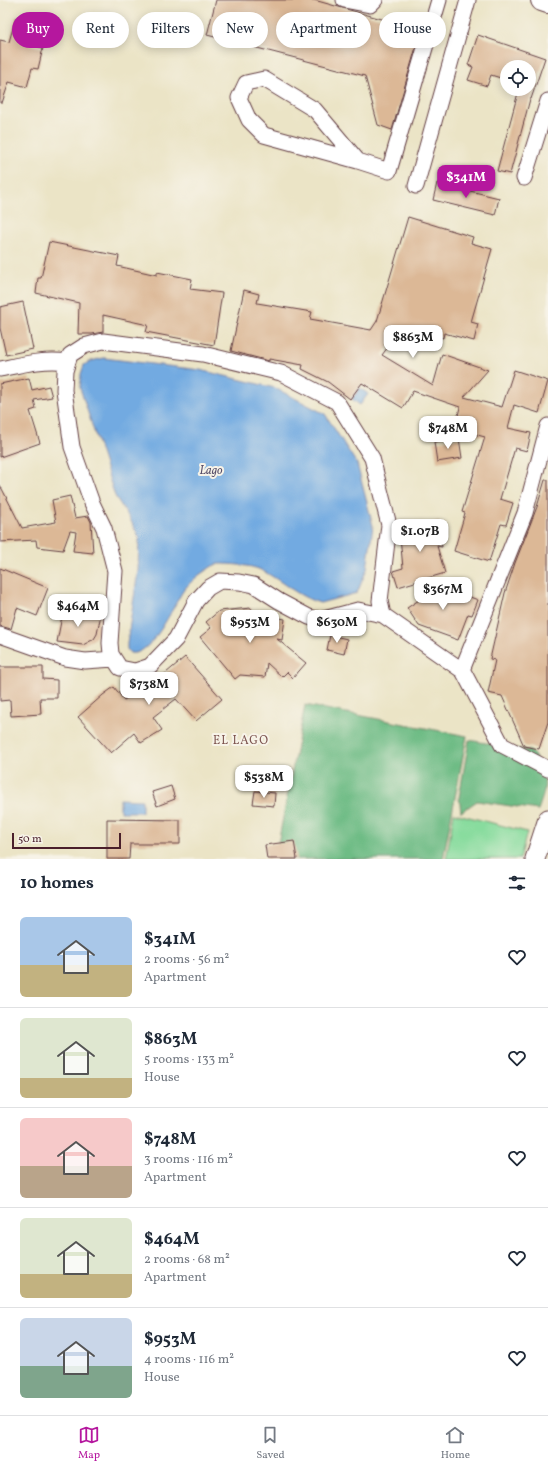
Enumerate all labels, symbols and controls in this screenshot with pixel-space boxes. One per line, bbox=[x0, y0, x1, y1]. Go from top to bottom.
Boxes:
chip: Buy bbox=[12, 12, 64, 48]
chip: Rent bbox=[72, 12, 129, 48]
chip: Filters bbox=[137, 12, 204, 48]
chip: New bbox=[212, 12, 268, 48]
chip: Apartment bbox=[276, 12, 371, 48]
chip: House bbox=[379, 12, 446, 48]
map controls bbox=[500, 60, 536, 96]
button: locate bbox=[500, 60, 536, 96]
pin: $341M bbox=[438, 165, 494, 199]
text: $341M bbox=[446, 169, 486, 187]
pin: $863M bbox=[385, 325, 441, 359]
text: $863M bbox=[393, 329, 433, 347]
pin: $748M bbox=[420, 416, 476, 450]
text: $748M bbox=[428, 420, 468, 438]
water label: Lago bbox=[199, 463, 223, 479]
pin: $1.07B bbox=[387, 519, 453, 553]
text: $1.07B bbox=[400, 523, 440, 541]
pin: $367M bbox=[415, 577, 471, 611]
text: $367M bbox=[423, 581, 463, 599]
pin: $464M bbox=[50, 594, 106, 628]
text: $464M bbox=[57, 598, 99, 616]
pin: $953M bbox=[222, 610, 278, 644]
pin: $630M bbox=[309, 610, 365, 644]
text: $953M bbox=[230, 614, 270, 632]
text: $630M bbox=[316, 614, 358, 632]
pin: $738M bbox=[121, 672, 177, 706]
text: $738M bbox=[129, 676, 169, 694]
district label: EL LAGO bbox=[213, 733, 269, 749]
pin: $538M bbox=[236, 765, 292, 799]
text: $538M bbox=[244, 769, 284, 787]
scale bar bbox=[12, 831, 121, 850]
text: 50 m bbox=[18, 832, 42, 847]
text: 10 homes bbox=[20, 872, 94, 895]
icon: filters bbox=[506, 872, 528, 894]
text: $341M bbox=[144, 928, 196, 951]
icon: home bbox=[52, 933, 100, 981]
icon: heart bbox=[506, 946, 528, 968]
text: 2 rooms · 56 m² bbox=[144, 951, 229, 969]
text: Apartment bbox=[144, 969, 207, 987]
text: $863M bbox=[144, 1028, 197, 1051]
icon: home bbox=[52, 1034, 100, 1082]
icon: heart bbox=[506, 1047, 528, 1069]
text: 5 rooms · 133 m² bbox=[144, 1051, 234, 1069]
text: House bbox=[144, 1069, 180, 1087]
text: $748M bbox=[144, 1128, 196, 1151]
icon: home bbox=[52, 1134, 100, 1182]
icon: heart bbox=[506, 1147, 528, 1169]
text: 3 rooms · 116 m² bbox=[144, 1151, 233, 1169]
text: Apartment bbox=[144, 1169, 207, 1187]
text: $464M bbox=[144, 1228, 200, 1251]
icon: home bbox=[52, 1234, 100, 1282]
icon: heart bbox=[506, 1247, 528, 1269]
text: 2 rooms · 68 m² bbox=[144, 1251, 230, 1269]
text: Apartment bbox=[144, 1269, 207, 1287]
text: $953M bbox=[144, 1328, 196, 1351]
icon: home bbox=[52, 1334, 100, 1382]
icon: heart bbox=[506, 1347, 528, 1369]
text: 4 rooms · 116 m² bbox=[144, 1351, 234, 1369]
text: House bbox=[144, 1369, 180, 1387]
tab: Map bbox=[78, 1424, 100, 1463]
tab: Saved bbox=[256, 1424, 285, 1463]
tab: Home bbox=[441, 1424, 470, 1463]

